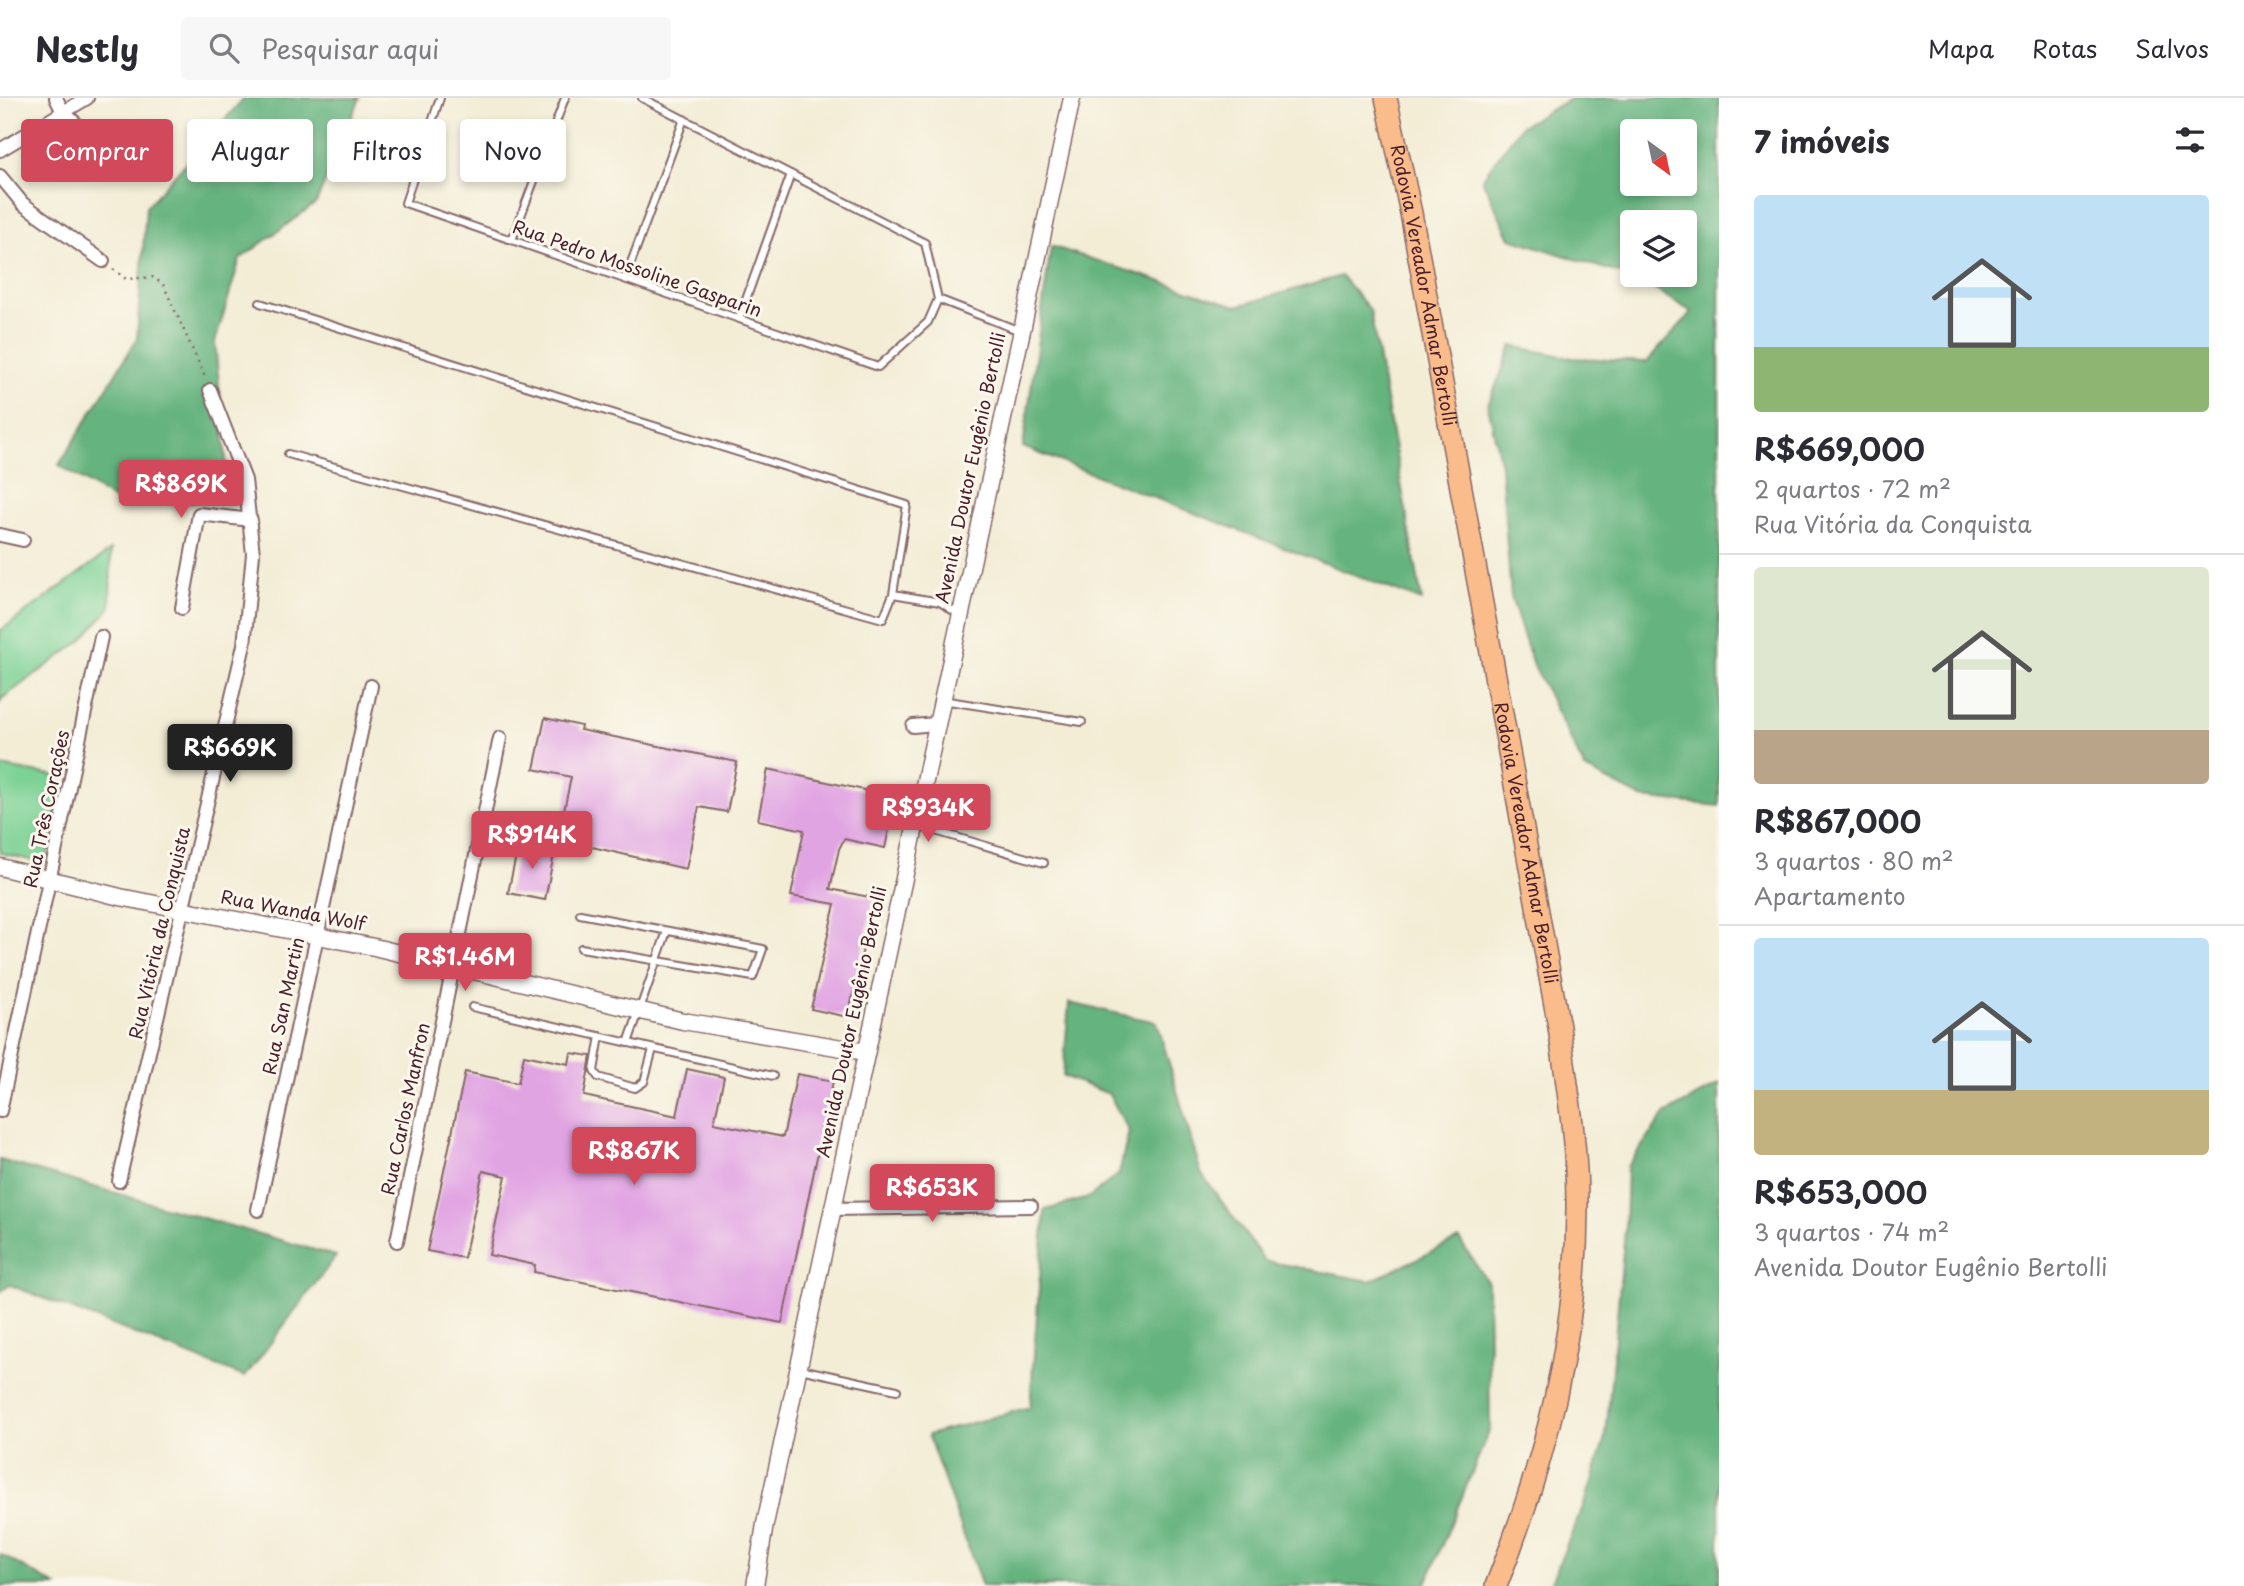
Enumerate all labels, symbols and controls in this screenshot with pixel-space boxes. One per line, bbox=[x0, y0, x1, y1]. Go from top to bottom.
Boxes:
search box bbox=[181, 17, 671, 80]
text: Nestly bbox=[35, 23, 139, 73]
icon: search bbox=[205, 29, 243, 67]
text: Pesquisar aqui bbox=[261, 29, 439, 68]
text: Mapa bbox=[1928, 30, 1994, 66]
text: Rotas bbox=[2032, 30, 2097, 66]
text: Salvos bbox=[2135, 30, 2209, 66]
text: 7 imóveis bbox=[1754, 118, 1890, 163]
chip: Comprar bbox=[21, 119, 173, 182]
chip: Alugar bbox=[187, 119, 313, 182]
chip: Filtros bbox=[327, 119, 446, 182]
chip: Novo bbox=[460, 119, 566, 182]
north arrow bbox=[1620, 119, 1698, 196]
map controls bbox=[1620, 119, 1697, 287]
icon: filters bbox=[2171, 121, 2209, 159]
street label: Rodovia Vereador Admar Bertolli bbox=[1384, 142, 1464, 428]
button: layers bbox=[1620, 210, 1697, 287]
street label: Rua Pedro Mossoline Gasparin bbox=[509, 212, 766, 323]
icon: home bbox=[1919, 240, 2045, 366]
street label: Avenida Doutor Eugênio Bertolli bbox=[928, 330, 1012, 606]
text: R$669,000 bbox=[1754, 426, 1925, 471]
pin: R$869K bbox=[124, 460, 238, 520]
text: R$869K bbox=[135, 465, 227, 500]
text: 2 quartos · 72 m² bbox=[1754, 471, 1951, 506]
text: Rua Vitória da Conquista bbox=[1754, 506, 2032, 541]
icon: home bbox=[1919, 612, 2045, 738]
street label: Rodovia Vereador Admar Bertolli bbox=[1488, 700, 1566, 986]
pin: R$669K bbox=[173, 724, 287, 784]
street label: Rua Três Corações bbox=[16, 727, 75, 890]
text: R$669K bbox=[183, 729, 277, 764]
pin: R$934K bbox=[871, 784, 985, 844]
text: R$934K bbox=[881, 789, 975, 824]
text: R$867,000 bbox=[1754, 798, 1921, 843]
pin: R$914K bbox=[475, 812, 589, 871]
text: R$914K bbox=[487, 816, 577, 851]
street label: Rua Vitória da Conquista bbox=[121, 823, 196, 1042]
text: 3 quartos · 80 m² bbox=[1754, 843, 1954, 878]
text: Apartamento bbox=[1754, 878, 1906, 913]
street label: Rua Wanda Wolf bbox=[219, 882, 370, 937]
street label: Avenida Doutor Eugênio Bertolli bbox=[809, 884, 893, 1160]
street label: Rua San Martin bbox=[255, 934, 310, 1077]
pin: R$1.46M bbox=[400, 934, 530, 993]
text: R$1.46M bbox=[415, 938, 515, 973]
icon: home bbox=[1919, 983, 2045, 1109]
street label: Rua Carlos Manfron bbox=[373, 1020, 436, 1197]
pin: R$867K bbox=[577, 1128, 691, 1187]
text: R$867K bbox=[588, 1132, 680, 1167]
pin: R$653K bbox=[875, 1164, 989, 1224]
text: R$653K bbox=[886, 1169, 978, 1204]
text: R$653,000 bbox=[1754, 1169, 1927, 1214]
text: 3 quartos · 74 m² bbox=[1754, 1214, 1949, 1249]
text: Avenida Doutor Eugênio Bertolli bbox=[1754, 1249, 2108, 1284]

